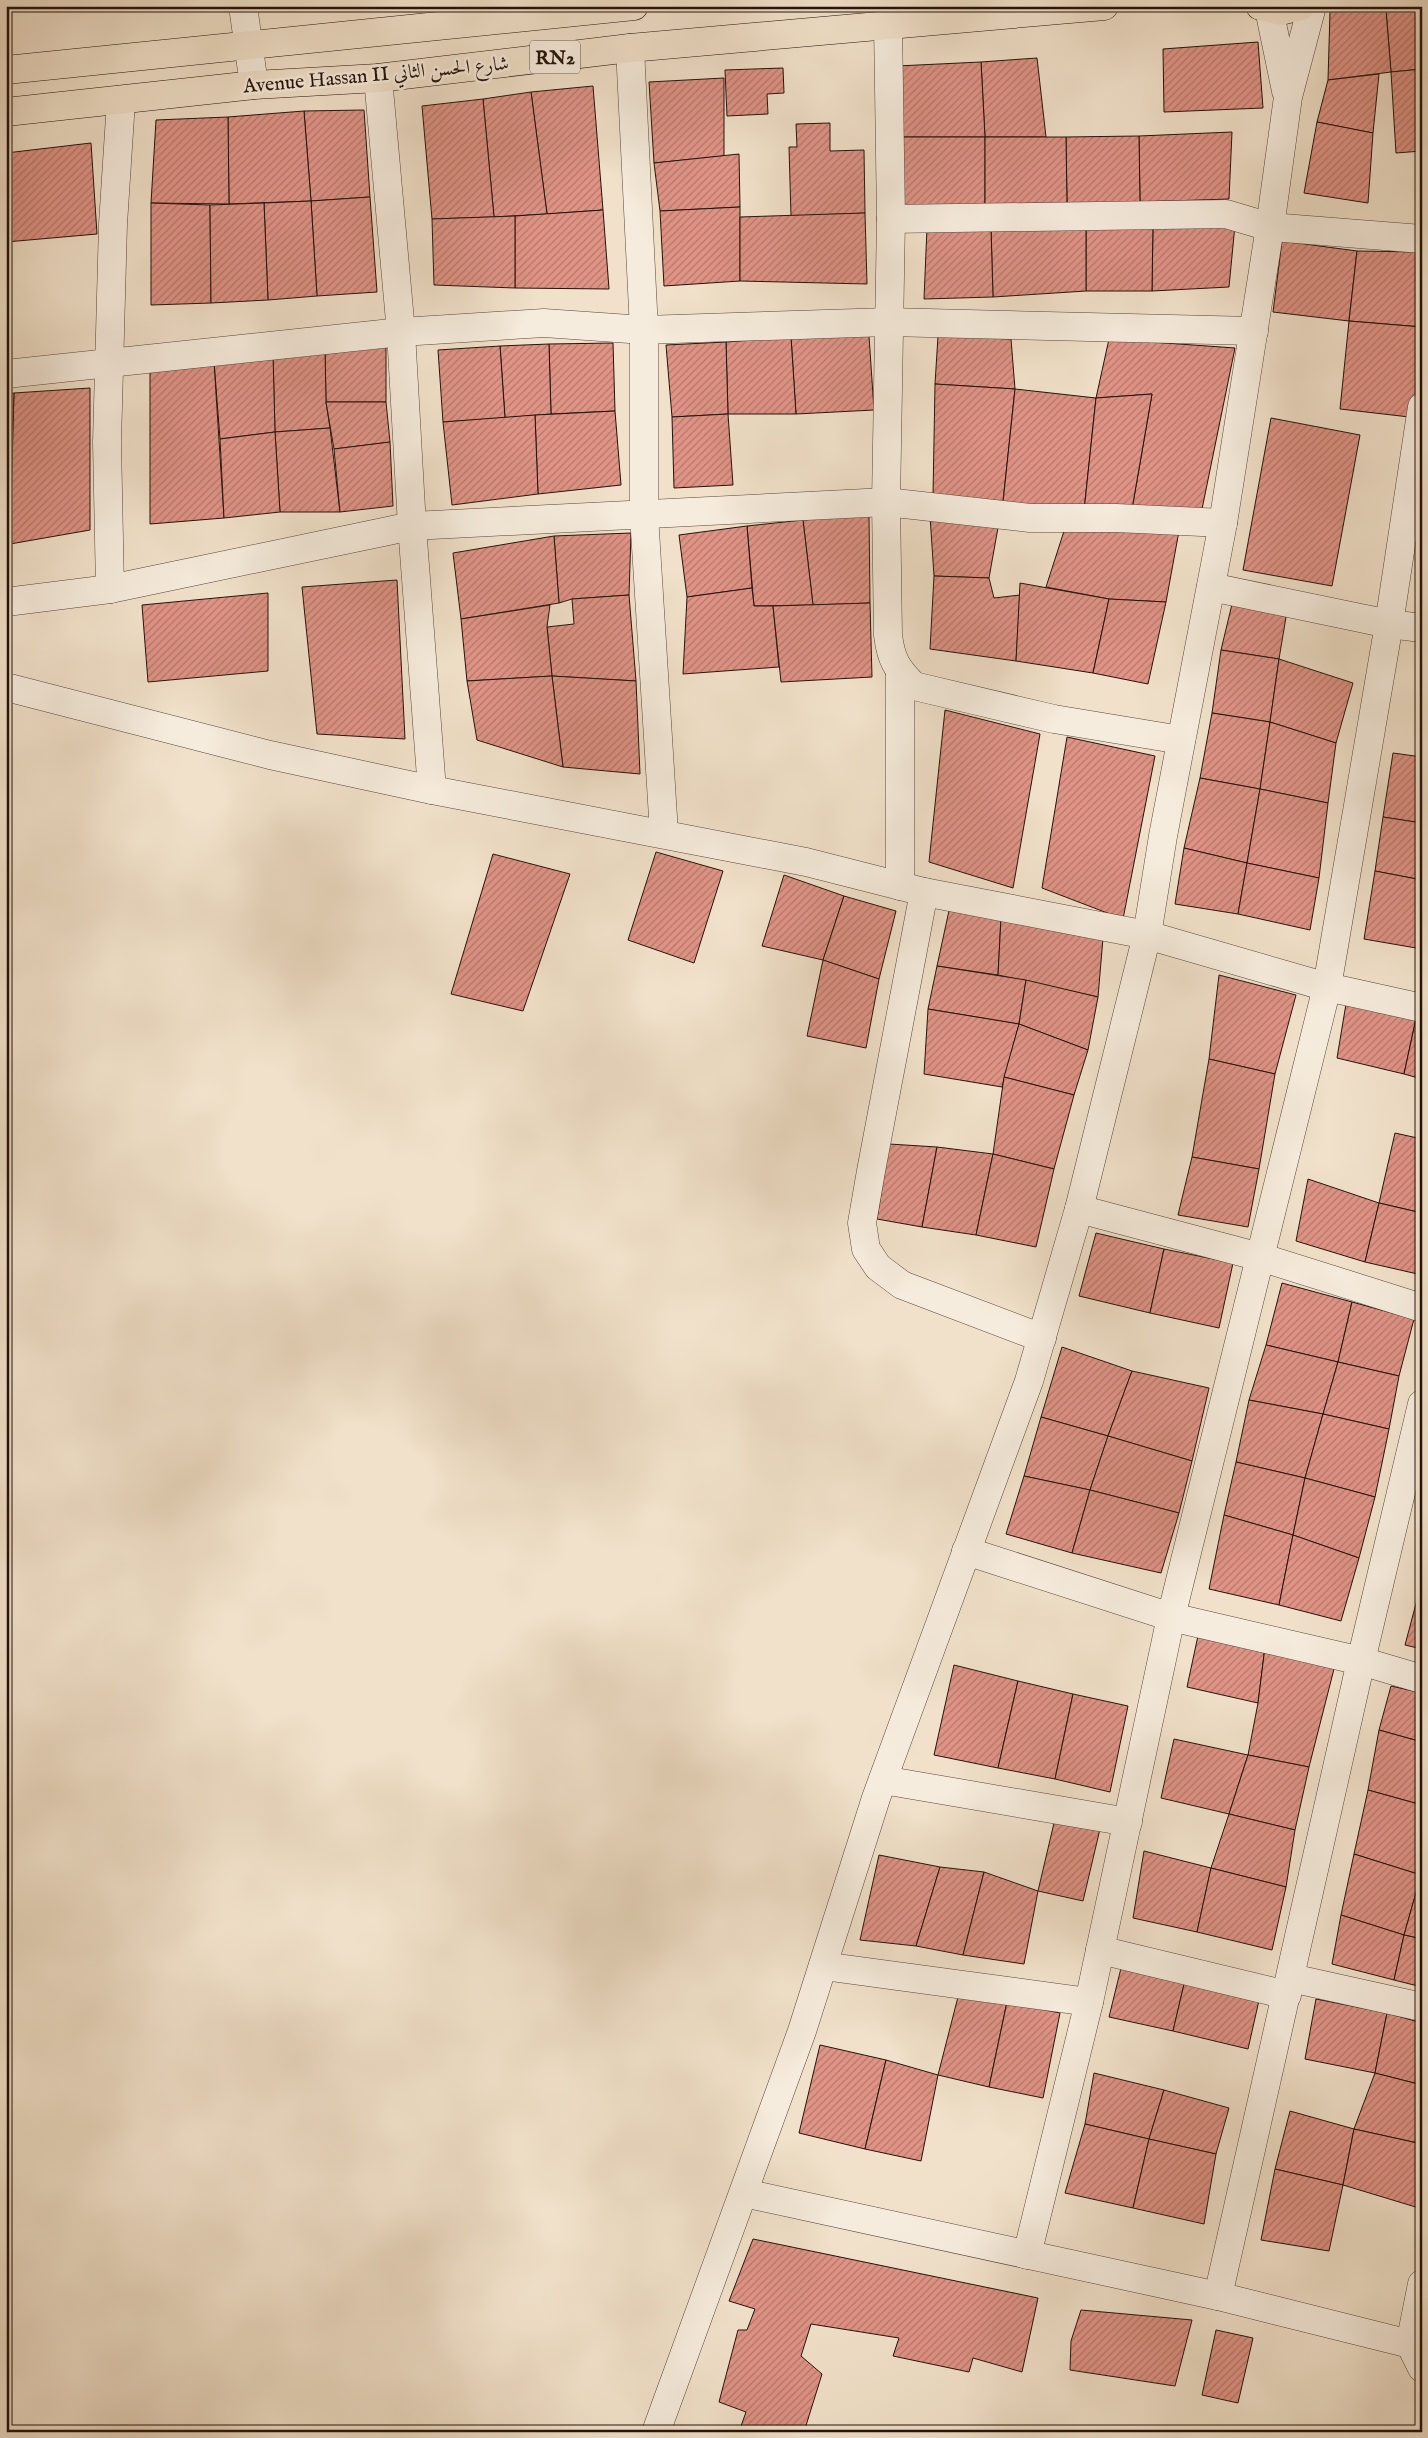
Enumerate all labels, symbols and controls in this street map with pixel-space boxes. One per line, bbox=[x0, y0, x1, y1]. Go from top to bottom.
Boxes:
road number: RN2 bbox=[530, 41, 580, 74]
street label: Avenue Hassan II شارع الحسن الثاني bbox=[241, 51, 510, 104]

